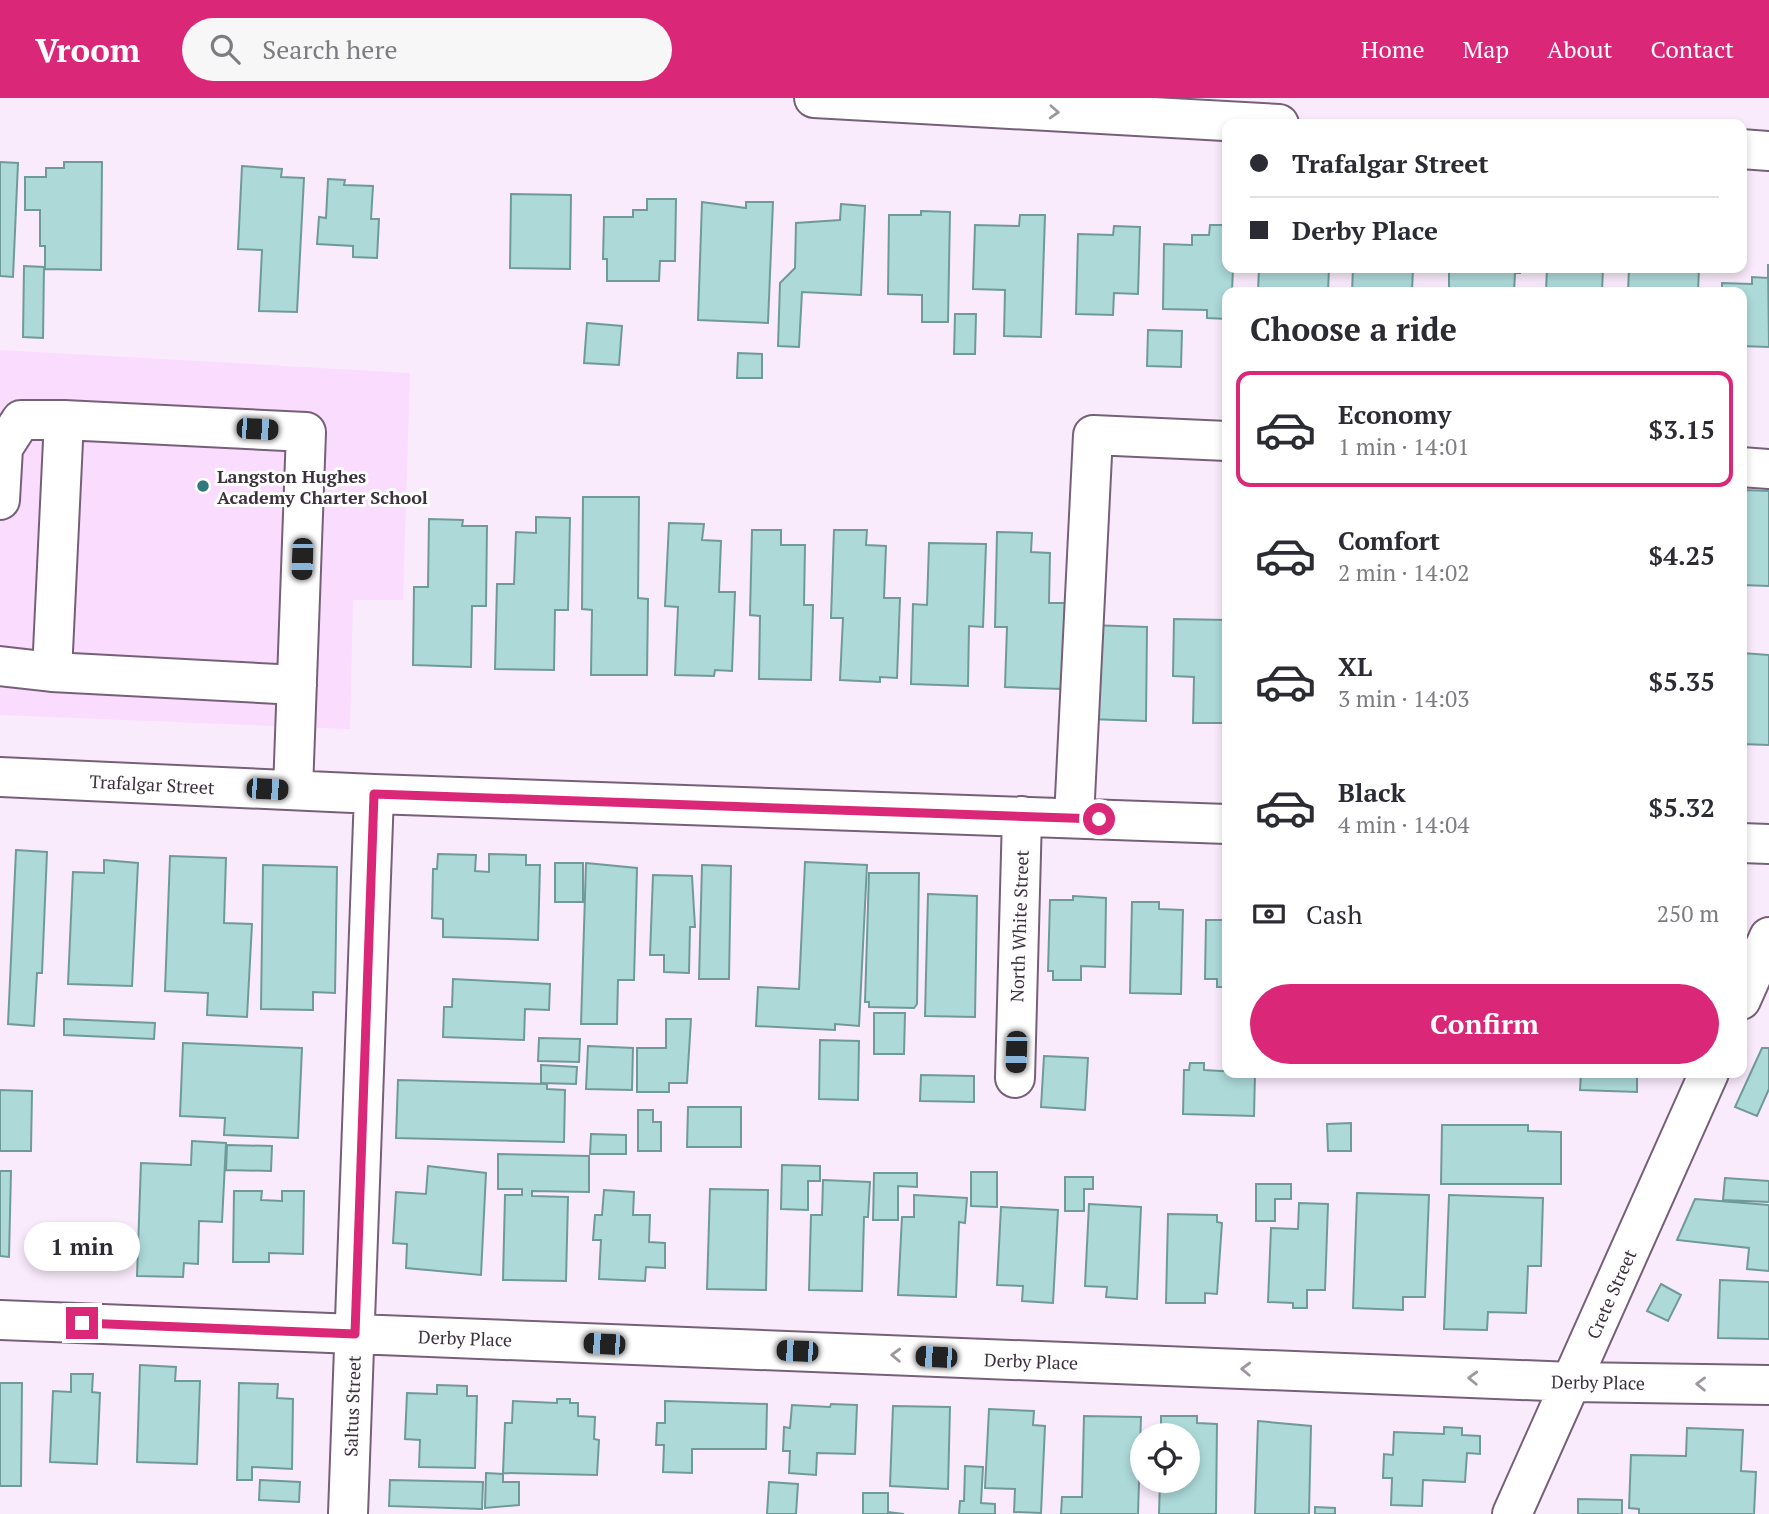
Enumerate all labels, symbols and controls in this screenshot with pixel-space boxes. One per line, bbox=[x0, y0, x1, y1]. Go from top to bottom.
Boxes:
search box bbox=[182, 18, 672, 81]
text: Vroom bbox=[35, 28, 140, 71]
icon: search bbox=[206, 30, 244, 68]
text: Search here bbox=[262, 32, 397, 66]
text: Home bbox=[1361, 33, 1425, 65]
text: Map bbox=[1463, 33, 1509, 65]
text: About bbox=[1547, 33, 1613, 65]
text: Contact bbox=[1651, 33, 1734, 65]
one-way arrow bbox=[1048, 104, 1059, 119]
text: Trafalgar Street bbox=[1292, 146, 1489, 180]
text: Derby Place bbox=[1292, 213, 1438, 247]
text: Choose a ride bbox=[1250, 308, 1457, 350]
text: Economy bbox=[1338, 397, 1451, 431]
icon: car bbox=[1254, 398, 1317, 461]
text: $3.15 bbox=[1649, 412, 1715, 446]
car bbox=[236, 417, 279, 441]
text: 1 min · 14:01 bbox=[1338, 431, 1470, 462]
place label: Langston Hughes Academy Charter School bbox=[217, 464, 428, 509]
marker: Langston Hughes Academy Charter School bbox=[195, 478, 211, 494]
text: Comfort bbox=[1338, 523, 1440, 557]
icon: car bbox=[1254, 524, 1317, 587]
car bbox=[291, 538, 314, 580]
text: $4.25 bbox=[1649, 538, 1715, 572]
text: 2 min · 14:02 bbox=[1338, 557, 1470, 588]
text: XL bbox=[1338, 649, 1372, 683]
icon: car bbox=[1254, 650, 1317, 713]
text: $5.35 bbox=[1649, 664, 1715, 698]
text: 3 min · 14:03 bbox=[1338, 683, 1470, 714]
street label: Trafalgar Street bbox=[89, 769, 215, 799]
text: Black bbox=[1338, 775, 1406, 809]
icon: car bbox=[1254, 776, 1317, 839]
car bbox=[246, 777, 289, 801]
text: $5.32 bbox=[1649, 790, 1715, 824]
route start bbox=[1083, 803, 1115, 835]
text: 4 min · 14:04 bbox=[1338, 809, 1470, 840]
street label: North White Street bbox=[1004, 849, 1034, 1003]
icon: cash bbox=[1250, 895, 1288, 933]
text: Cash bbox=[1306, 897, 1362, 931]
text: 250 m bbox=[1657, 898, 1719, 929]
button: Confirm bbox=[1250, 984, 1719, 1064]
car bbox=[1005, 1031, 1028, 1073]
callout: 1 min bbox=[24, 1222, 140, 1270]
text: 1 min bbox=[51, 1231, 113, 1262]
street label: Crete Street bbox=[1581, 1245, 1642, 1343]
route end bbox=[66, 1307, 98, 1339]
street label: Derby Place bbox=[418, 1324, 512, 1352]
car bbox=[583, 1332, 626, 1356]
car bbox=[776, 1340, 819, 1362]
car bbox=[915, 1345, 958, 1369]
street label: Derby Place bbox=[984, 1347, 1078, 1375]
one-way arrow bbox=[891, 1348, 902, 1363]
street label: Saltus Street bbox=[338, 1355, 366, 1457]
one-way arrow bbox=[1240, 1361, 1251, 1377]
street label: Derby Place bbox=[1551, 1369, 1645, 1395]
one-way arrow bbox=[1468, 1370, 1478, 1386]
one-way arrow bbox=[1695, 1376, 1706, 1392]
map controls bbox=[1130, 1423, 1200, 1493]
button: locate bbox=[1130, 1423, 1200, 1493]

